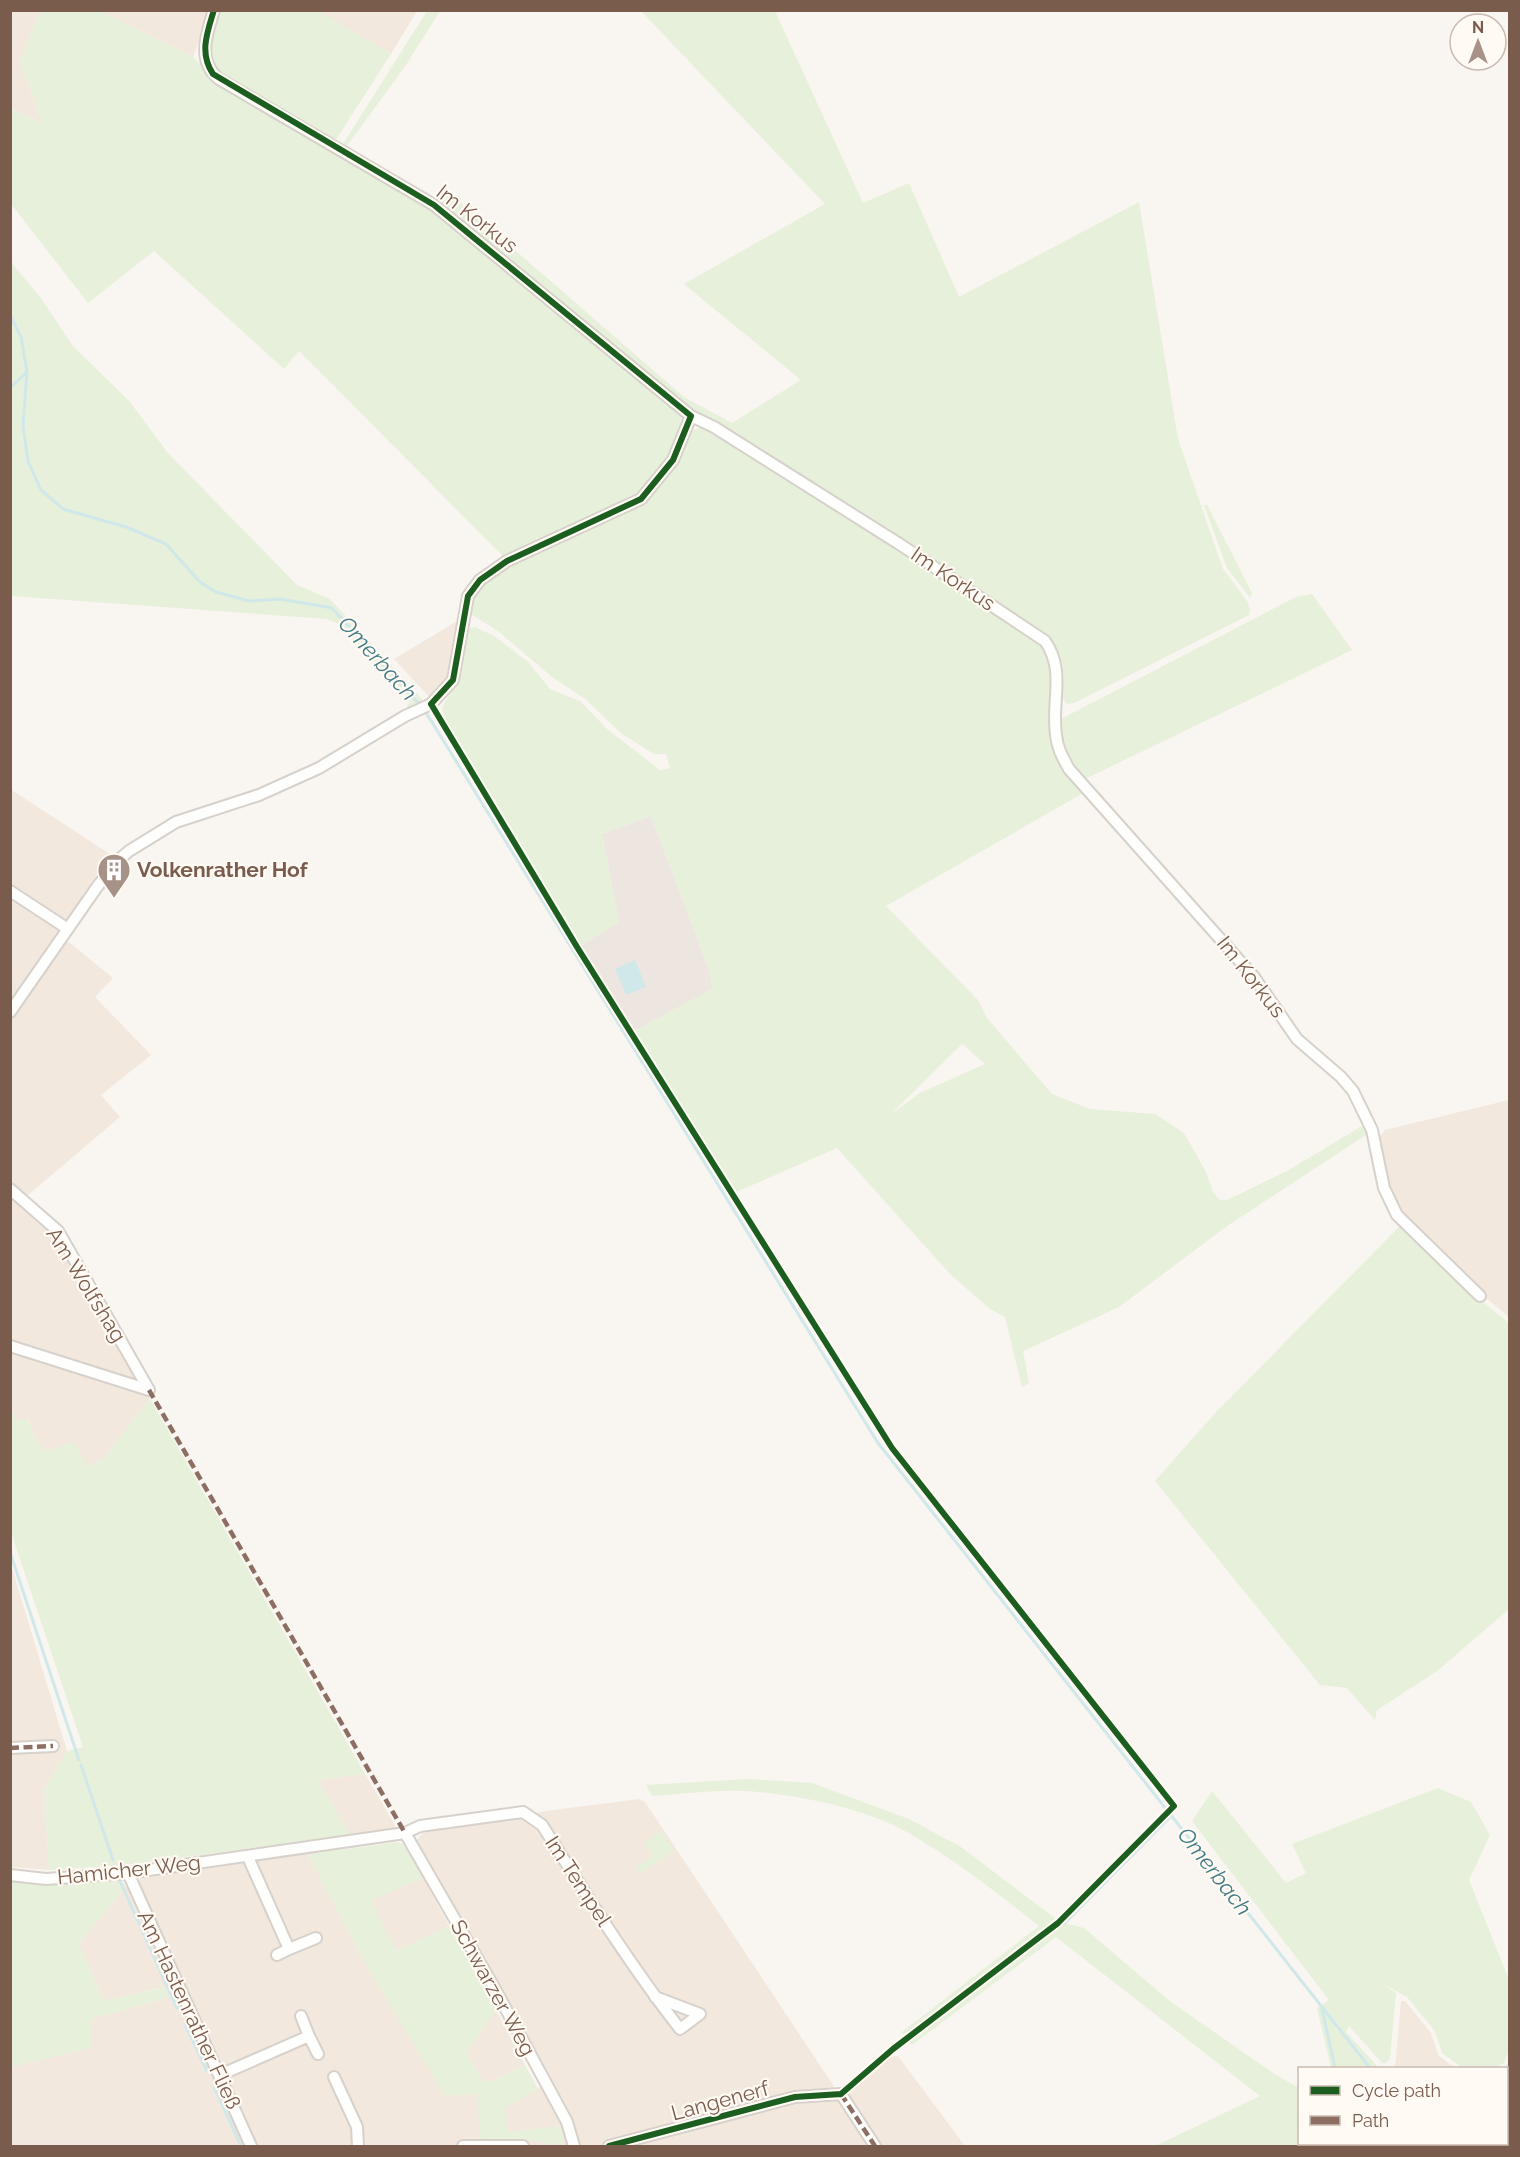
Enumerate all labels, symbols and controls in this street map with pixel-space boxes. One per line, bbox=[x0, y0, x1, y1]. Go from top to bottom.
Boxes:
north arrow bbox=[1448, 12, 1508, 72]
text: N bbox=[1472, 18, 1484, 37]
street label: Im Korkus bbox=[432, 179, 523, 258]
street label: Im Korkus bbox=[906, 541, 1000, 616]
water label: Omerbach bbox=[333, 610, 423, 706]
building icon: Volkenrather Hof bbox=[96, 852, 132, 899]
place label: Volkenrather Hof bbox=[137, 857, 309, 882]
street label: Im Korkus bbox=[1212, 931, 1291, 1022]
street label: Am Wolfshag bbox=[41, 1223, 132, 1347]
water label: Omerbach bbox=[1173, 1822, 1257, 1920]
street label: Im Tempel bbox=[540, 1831, 617, 1931]
street label: Hamicher Weg bbox=[56, 1850, 202, 1889]
street label: Am Hastenrather Fließ bbox=[132, 1906, 246, 2113]
street label: Schwarzer Weg bbox=[446, 1915, 541, 2060]
legend bbox=[1298, 2067, 1508, 2145]
street label: Langenerf bbox=[668, 2075, 772, 2126]
text: Cycle path bbox=[1352, 2080, 1441, 2101]
text: Path bbox=[1352, 2110, 1389, 2131]

